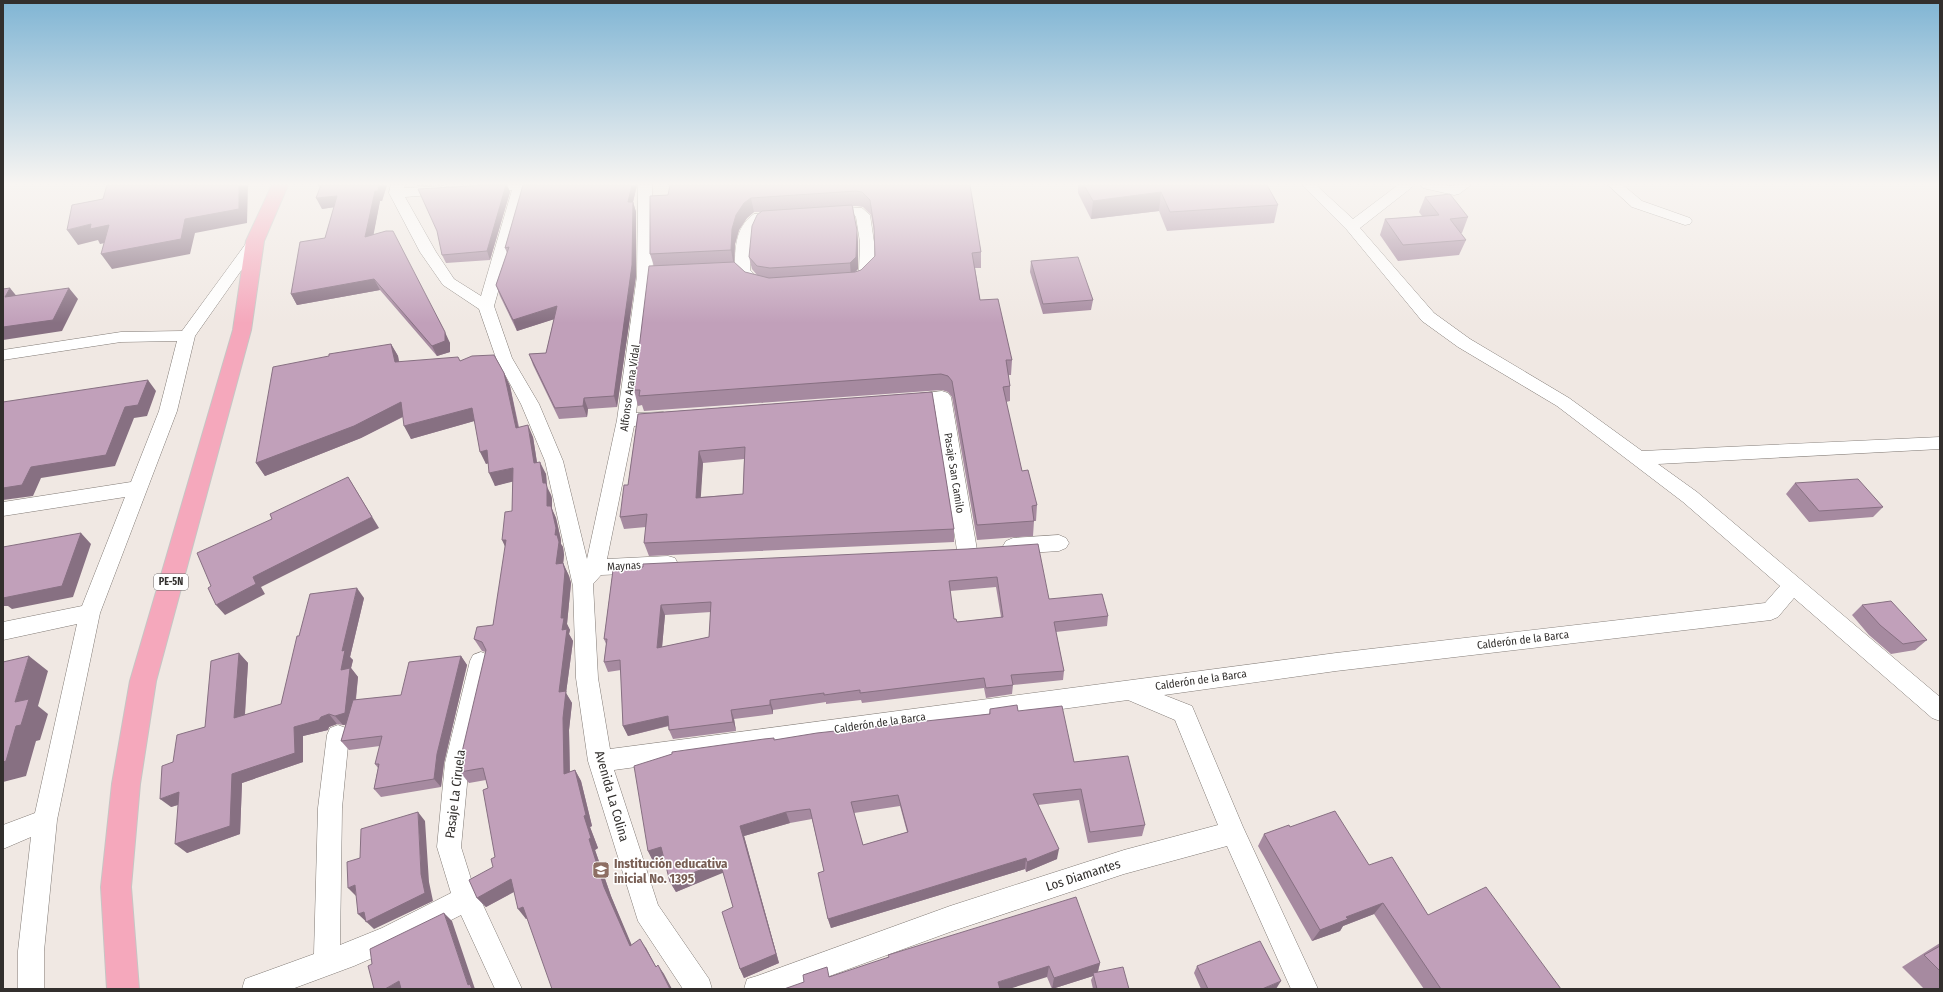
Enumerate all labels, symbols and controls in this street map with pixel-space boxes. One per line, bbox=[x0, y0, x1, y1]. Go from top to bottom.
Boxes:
street label: Alfonso Arana Vidal bbox=[617, 344, 643, 432]
street label: Pasaje San Camilo bbox=[941, 432, 967, 514]
street label: Maynas bbox=[607, 559, 641, 573]
road number: PE-5N bbox=[154, 574, 188, 590]
street label: Calderón de la Barca bbox=[1476, 628, 1570, 652]
street label: Calderón de la Barca bbox=[1154, 667, 1248, 693]
street label: Calderón de la Barca bbox=[833, 710, 927, 736]
street label: Pasaje La Ciruela bbox=[442, 749, 468, 839]
street label: Avenida La Colina bbox=[592, 749, 632, 843]
place label: Institución educativa inicial No. 1395 bbox=[614, 856, 728, 886]
street label: Los Diamantes bbox=[1044, 856, 1123, 894]
school or university icon: Institución educativa inicial No. 1395 bbox=[591, 860, 611, 880]

